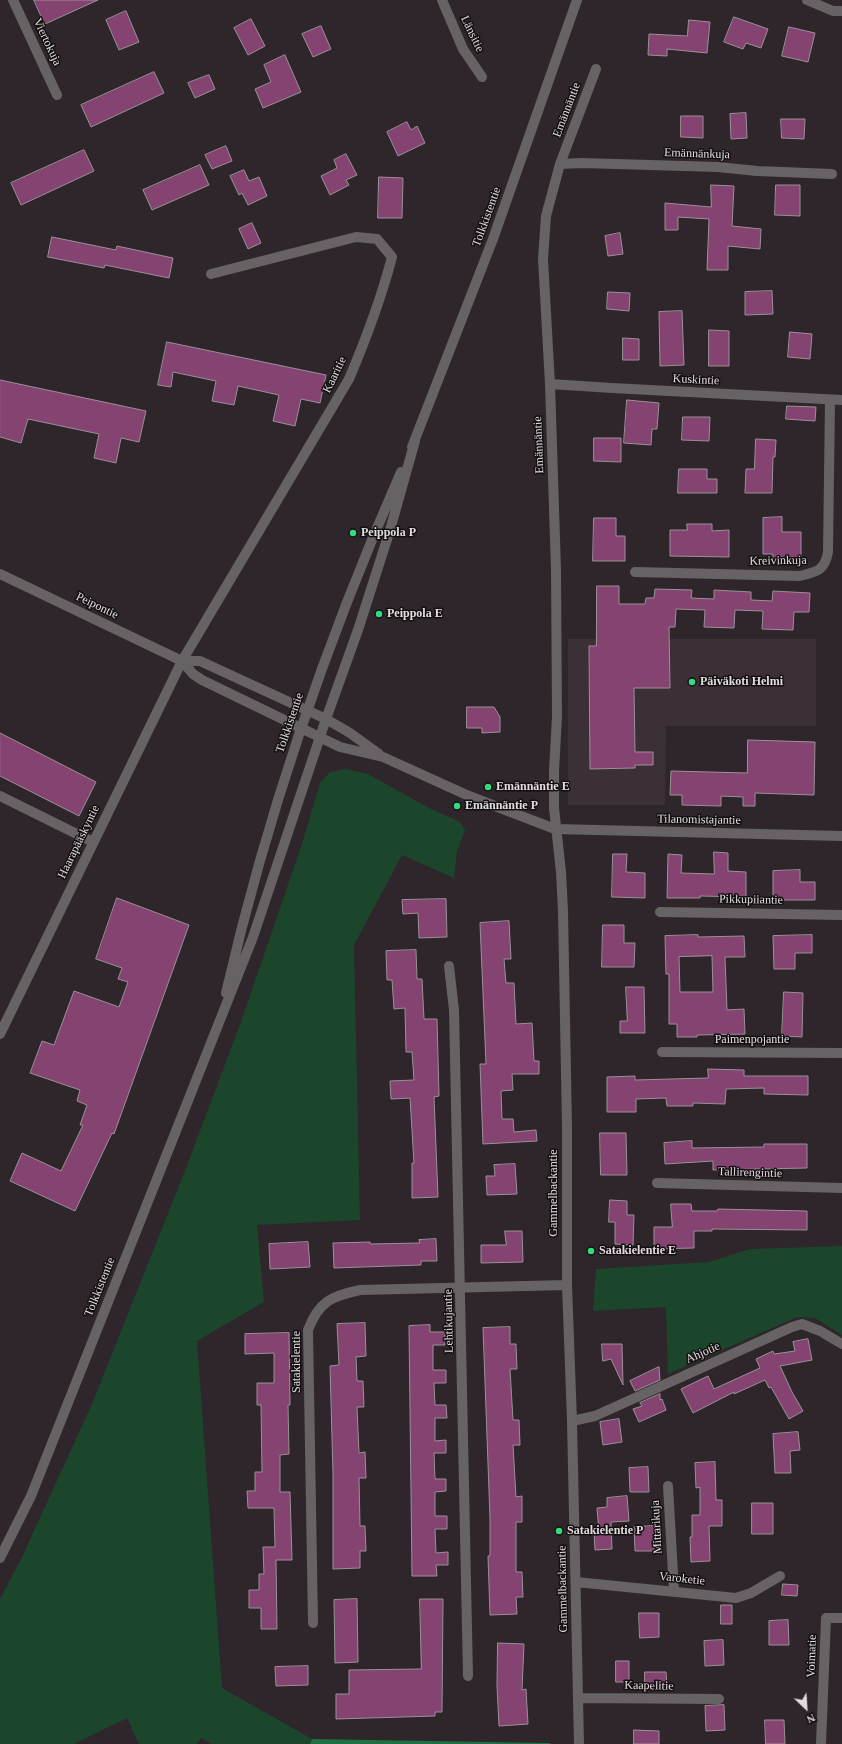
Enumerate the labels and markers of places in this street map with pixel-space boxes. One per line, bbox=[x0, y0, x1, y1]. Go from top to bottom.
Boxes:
place label: Peippola P bbox=[361, 526, 416, 540]
marker: Peippola P bbox=[348, 528, 358, 538]
place label: Peippola E bbox=[387, 607, 443, 621]
marker: Peippola E bbox=[374, 609, 384, 619]
place label: Päiväkoti Helmi bbox=[700, 675, 783, 689]
marker: Päiväkoti Helmi bbox=[687, 677, 697, 687]
place label: Emännäntie E bbox=[496, 780, 570, 794]
marker: Emännäntie E bbox=[483, 782, 493, 792]
place label: Emännäntie P bbox=[465, 799, 538, 813]
marker: Emännäntie P bbox=[452, 801, 462, 811]
place label: Satakielentie E bbox=[599, 1244, 676, 1258]
marker: Satakielentie E bbox=[586, 1246, 596, 1256]
place label: Satakielentie P bbox=[567, 1524, 643, 1538]
marker: Satakielentie P bbox=[554, 1526, 564, 1536]

